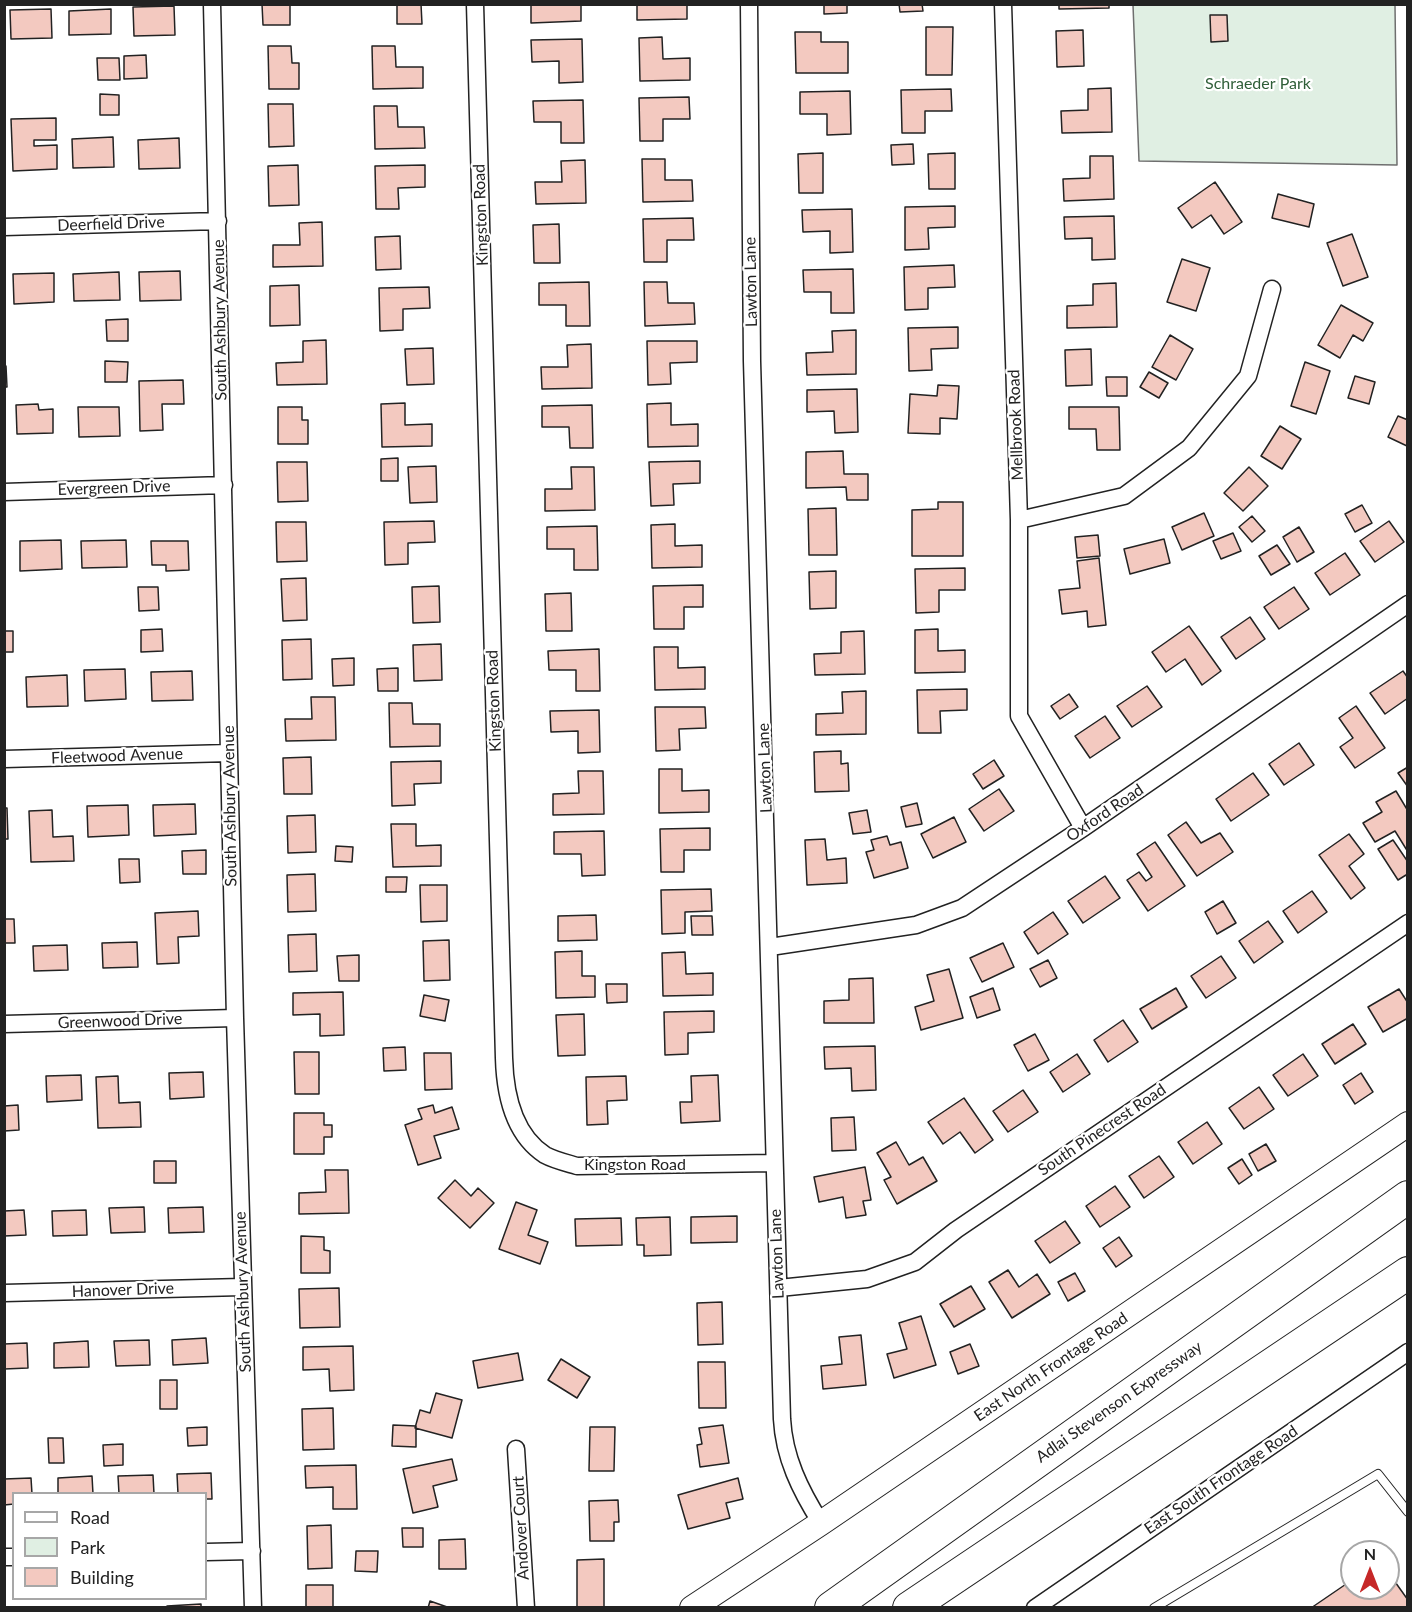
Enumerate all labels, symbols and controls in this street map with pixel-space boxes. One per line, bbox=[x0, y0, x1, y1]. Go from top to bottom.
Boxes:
park label: Schraeder Park bbox=[1205, 74, 1311, 94]
street label: Kingston Road bbox=[470, 164, 492, 266]
street label: Deerfield Drive bbox=[57, 213, 165, 235]
street label: Lawton Lane bbox=[741, 237, 761, 327]
street label: South Ashbury Avenue bbox=[209, 239, 231, 401]
street label: Mellbrook Road bbox=[1004, 369, 1028, 481]
street label: Evergreen Drive bbox=[57, 476, 171, 500]
street label: Kingston Road bbox=[483, 650, 505, 752]
street label: Lawton Lane bbox=[754, 723, 776, 813]
street label: South Ashbury Avenue bbox=[219, 725, 241, 887]
street label: Fleetwood Avenue bbox=[51, 744, 183, 768]
street label: Oxford Road bbox=[1063, 780, 1147, 846]
street label: Greenwood Drive bbox=[57, 1009, 183, 1033]
street label: South Pinecrest Road bbox=[1034, 1080, 1170, 1180]
street label: Kingston Road bbox=[584, 1155, 686, 1175]
street label: Lawton Lane bbox=[766, 1209, 788, 1299]
street label: South Ashbury Avenue bbox=[231, 1211, 255, 1373]
street label: Hanover Drive bbox=[72, 1279, 174, 1301]
street label: East North Frontage Road bbox=[971, 1308, 1131, 1426]
street label: Adlai Stevenson Expressway bbox=[1032, 1337, 1206, 1467]
street label: East South Frontage Road bbox=[1141, 1421, 1301, 1539]
street label: Andover Court bbox=[509, 1476, 533, 1580]
legend bbox=[12, 1492, 207, 1600]
text: Road bbox=[70, 1506, 110, 1528]
text: Park bbox=[70, 1536, 105, 1558]
north arrow bbox=[1340, 1540, 1400, 1600]
text: N bbox=[1364, 1544, 1376, 1563]
text: Building bbox=[70, 1566, 134, 1588]

